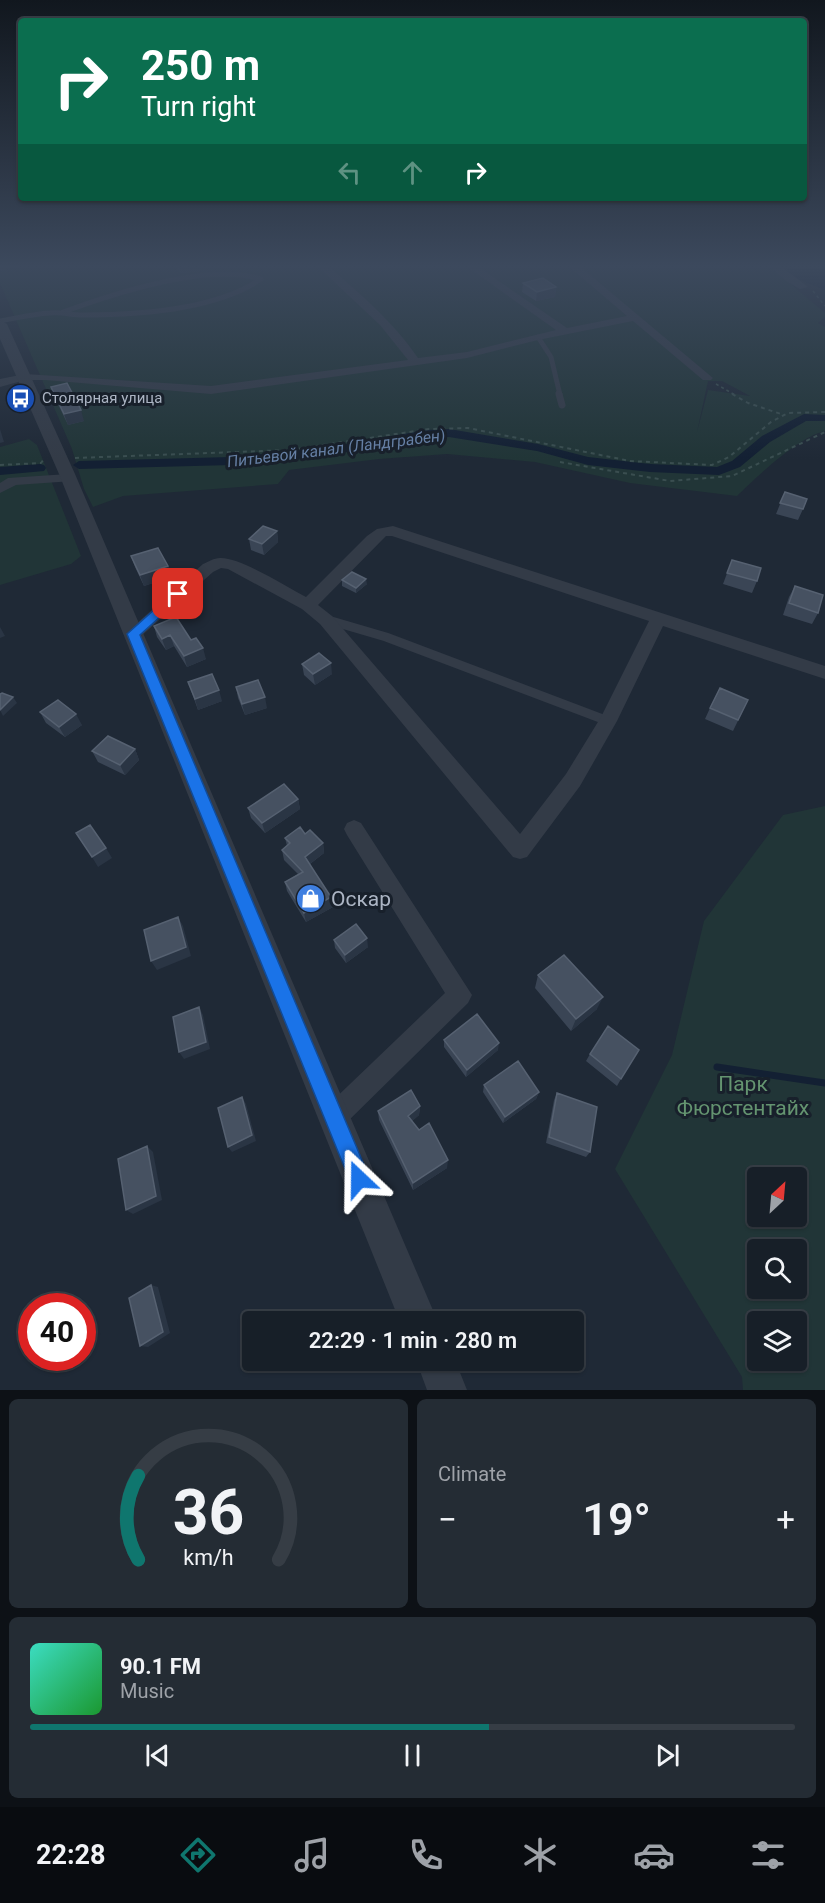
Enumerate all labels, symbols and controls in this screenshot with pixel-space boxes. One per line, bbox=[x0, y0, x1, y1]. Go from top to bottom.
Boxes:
text: 250 m bbox=[141, 41, 260, 90]
icon: right bbox=[42, 42, 120, 120]
text: Turn right bbox=[141, 91, 256, 123]
icon: left bbox=[333, 156, 366, 189]
icon: ahead bbox=[396, 156, 429, 189]
icon: right bbox=[459, 156, 492, 189]
bus stop icon: Столярная улица bbox=[5, 382, 37, 414]
place label: Столярная улица bbox=[42, 389, 162, 407]
water label: Питьевой канал (Ландграбен) bbox=[226, 426, 446, 471]
pin bbox=[152, 568, 203, 619]
icon: arrive bbox=[161, 577, 194, 610]
shop icon: Оскар bbox=[294, 883, 326, 915]
place label: Оскар bbox=[331, 887, 391, 911]
park label: Парк Фюрстентайх bbox=[677, 1072, 809, 1120]
position arrow bbox=[327, 1147, 391, 1211]
north arrow bbox=[747, 1167, 807, 1227]
map controls bbox=[747, 1167, 807, 1371]
button: search bbox=[747, 1239, 807, 1299]
speed limit sign: 40 bbox=[18, 1293, 96, 1371]
button: layers bbox=[747, 1311, 807, 1371]
text: 22:29 · 1 min · 280 m bbox=[309, 1328, 517, 1353]
text: Climate bbox=[438, 1462, 506, 1486]
text: 36 bbox=[173, 1476, 244, 1549]
text: 19° bbox=[582, 1493, 651, 1546]
text: − bbox=[438, 1500, 457, 1539]
text: + bbox=[776, 1500, 795, 1539]
text: km/h bbox=[183, 1546, 234, 1571]
text: 90.1 FM bbox=[120, 1654, 201, 1679]
text: Music bbox=[120, 1679, 174, 1703]
icon: previous bbox=[141, 1739, 174, 1772]
icon: pause bbox=[396, 1739, 429, 1772]
icon: next bbox=[651, 1739, 684, 1772]
icon: directions bbox=[177, 1834, 219, 1876]
icon: music bbox=[291, 1834, 333, 1876]
icon: phone bbox=[405, 1834, 447, 1876]
icon: climate bbox=[519, 1834, 561, 1876]
icon: car bbox=[633, 1834, 675, 1876]
icon: filters bbox=[747, 1834, 789, 1876]
text: 22:28 bbox=[36, 1839, 106, 1871]

